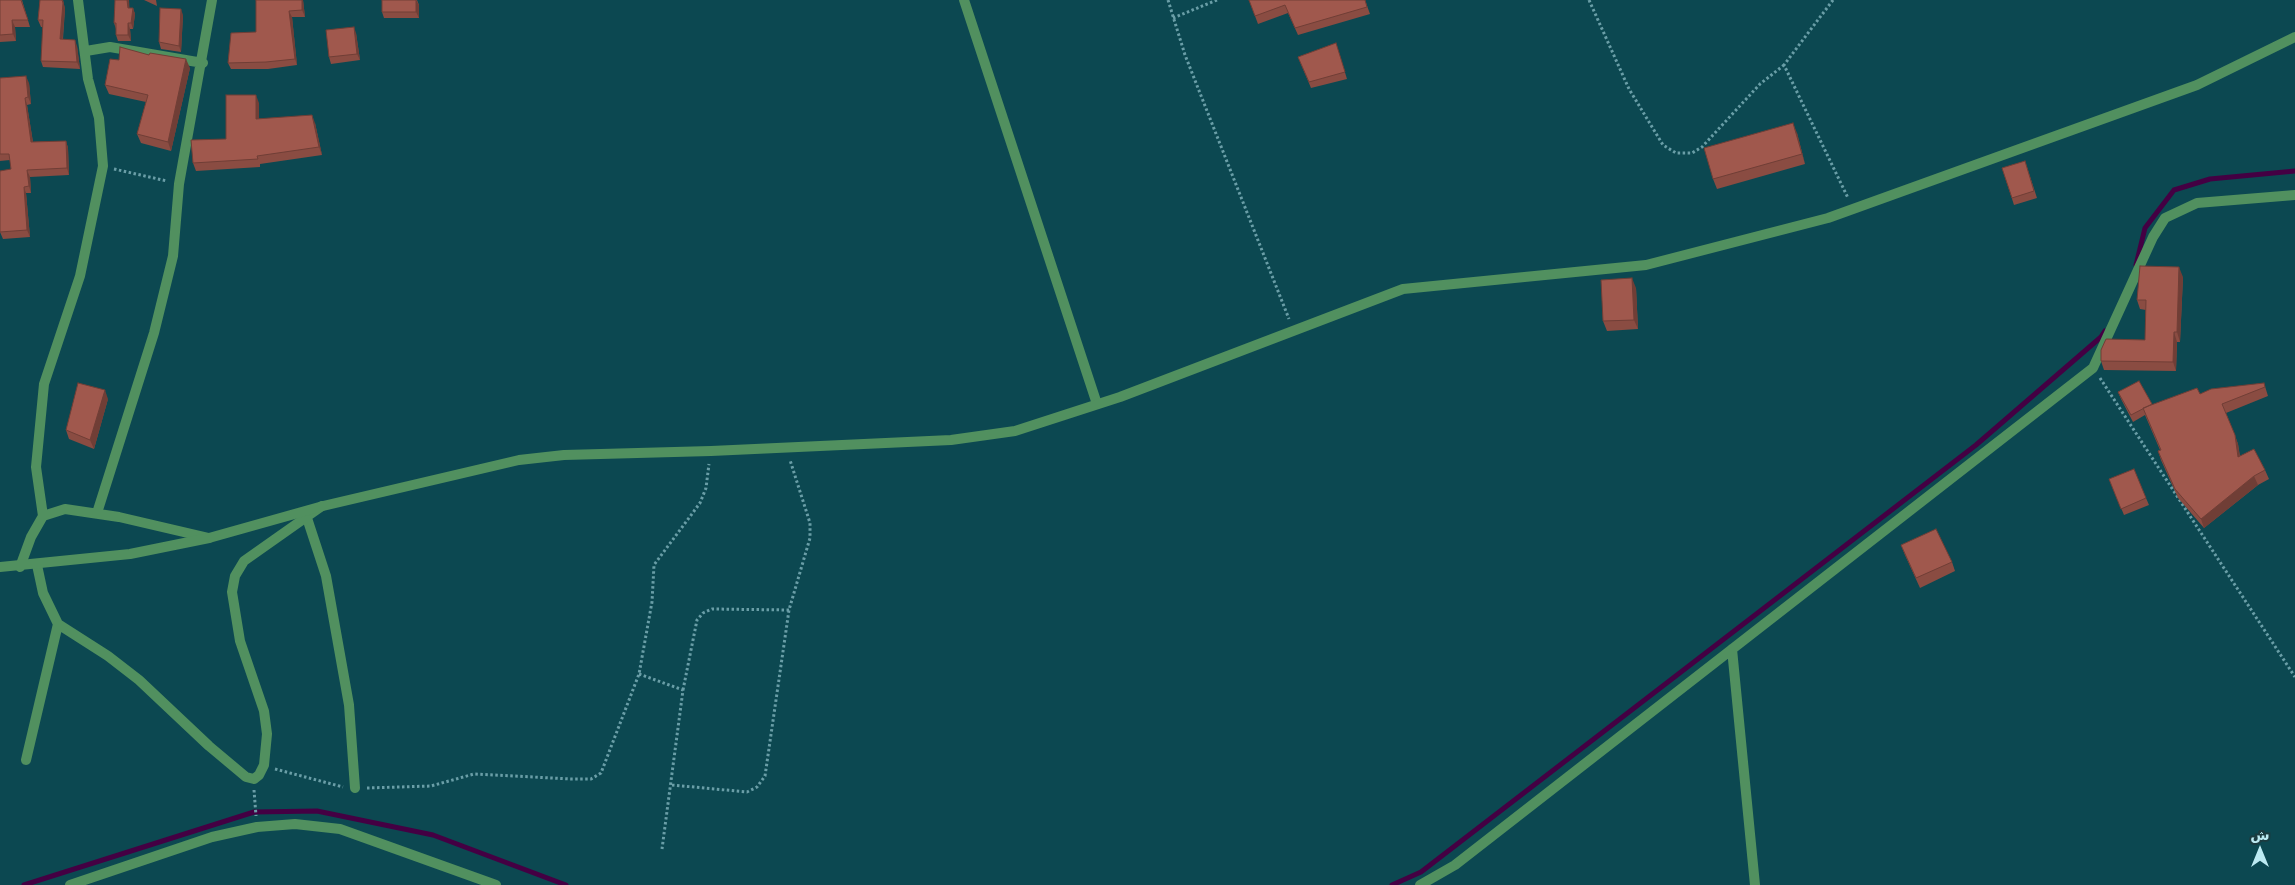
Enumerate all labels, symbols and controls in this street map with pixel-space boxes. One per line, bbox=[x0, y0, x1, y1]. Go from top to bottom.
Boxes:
north arrow bbox=[2235, 825, 2285, 875]
text: ش bbox=[2250, 827, 2270, 843]

